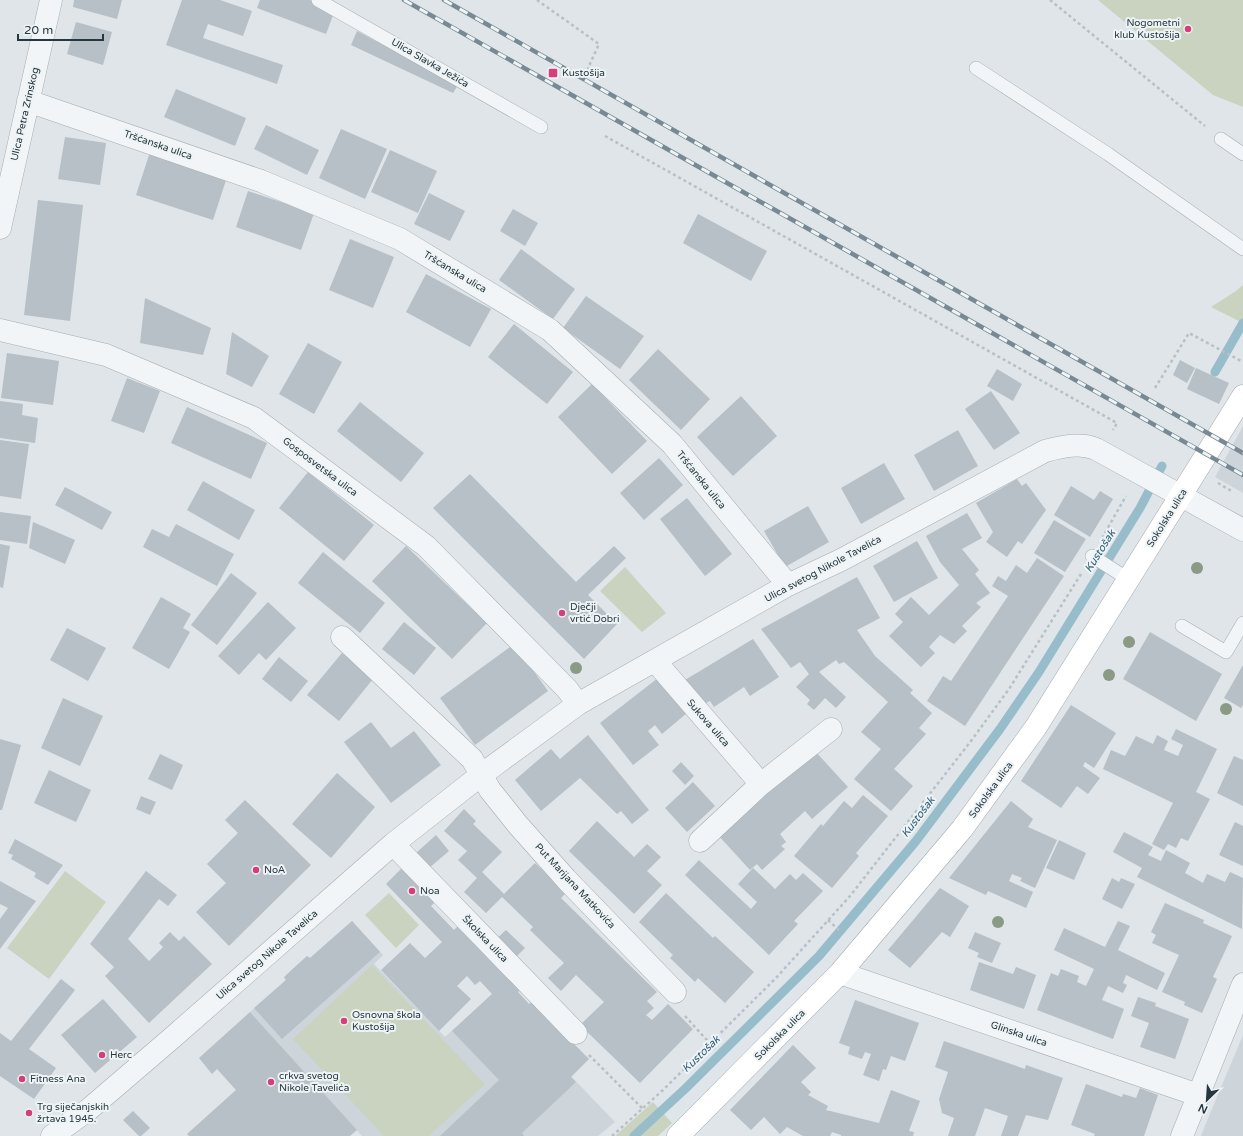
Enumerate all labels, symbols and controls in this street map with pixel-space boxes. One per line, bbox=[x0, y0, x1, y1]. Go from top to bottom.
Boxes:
scale bar bbox=[18, 16, 103, 42]
place label: Nogometni klub Kustošija bbox=[1114, 17, 1180, 41]
text: 20 m bbox=[24, 23, 53, 37]
marker: Nogometni klub Kustošija bbox=[1183, 24, 1193, 34]
street label: Ulica Slavka Ježića bbox=[389, 36, 471, 90]
street label: Ulica Petra Zrinskog bbox=[8, 66, 42, 162]
marker: Kustošija bbox=[547, 67, 559, 79]
place label: Kustošija bbox=[562, 67, 605, 79]
street label: Tršćanska ulica bbox=[122, 128, 194, 162]
street label: Tršćanska ulica bbox=[421, 248, 489, 296]
street label: Gosposvetska ulica bbox=[280, 435, 360, 499]
street label: Tršćanska ulica bbox=[674, 448, 728, 512]
street label: Sokolska ulica bbox=[1144, 487, 1190, 549]
water label: Kustošak bbox=[1082, 527, 1119, 575]
street label: Ulica svetog Nikole Tavelića bbox=[763, 533, 883, 605]
place label: Dječji vrtić Dobri bbox=[570, 601, 619, 625]
marker: Dječji vrtić Dobri bbox=[557, 608, 567, 618]
street label: Sukova ulica bbox=[684, 697, 732, 749]
street label: Sokolska ulica bbox=[967, 760, 1015, 820]
water label: Kustošak bbox=[898, 793, 938, 840]
street label: Put Marijana Matkovića bbox=[532, 841, 618, 931]
place label: NoA bbox=[264, 864, 285, 876]
marker: NoA bbox=[251, 865, 261, 875]
place label: Noa bbox=[420, 885, 440, 897]
marker: Noa bbox=[407, 886, 417, 896]
street label: Ulica svetog Nikole Tavelića bbox=[214, 908, 320, 1002]
street label: Školska ulica bbox=[460, 913, 510, 965]
street label: Sokolska ulica bbox=[752, 1007, 808, 1063]
place label: Osnovna škola Kustošija bbox=[352, 1009, 421, 1033]
marker: Osnovna škola Kustošija bbox=[339, 1016, 349, 1026]
street label: Glinska ulica bbox=[989, 1019, 1049, 1049]
water label: Kustošak bbox=[679, 1032, 723, 1075]
place label: Herc bbox=[110, 1049, 132, 1061]
marker: Herc bbox=[97, 1050, 107, 1060]
place label: crkva svetog Nikole Tavelića bbox=[279, 1070, 349, 1094]
place label: Fitness Ana bbox=[30, 1073, 85, 1085]
marker: Fitness Ana bbox=[17, 1074, 27, 1084]
marker: crkva svetog Nikole Tavelića bbox=[266, 1077, 276, 1087]
north arrow bbox=[1187, 1080, 1227, 1120]
place label: Trg siječanjskih žrtava 1945. bbox=[37, 1101, 109, 1125]
text: N bbox=[1196, 1101, 1210, 1116]
marker: Trg siječanjskih žrtava 1945. bbox=[24, 1108, 34, 1118]

